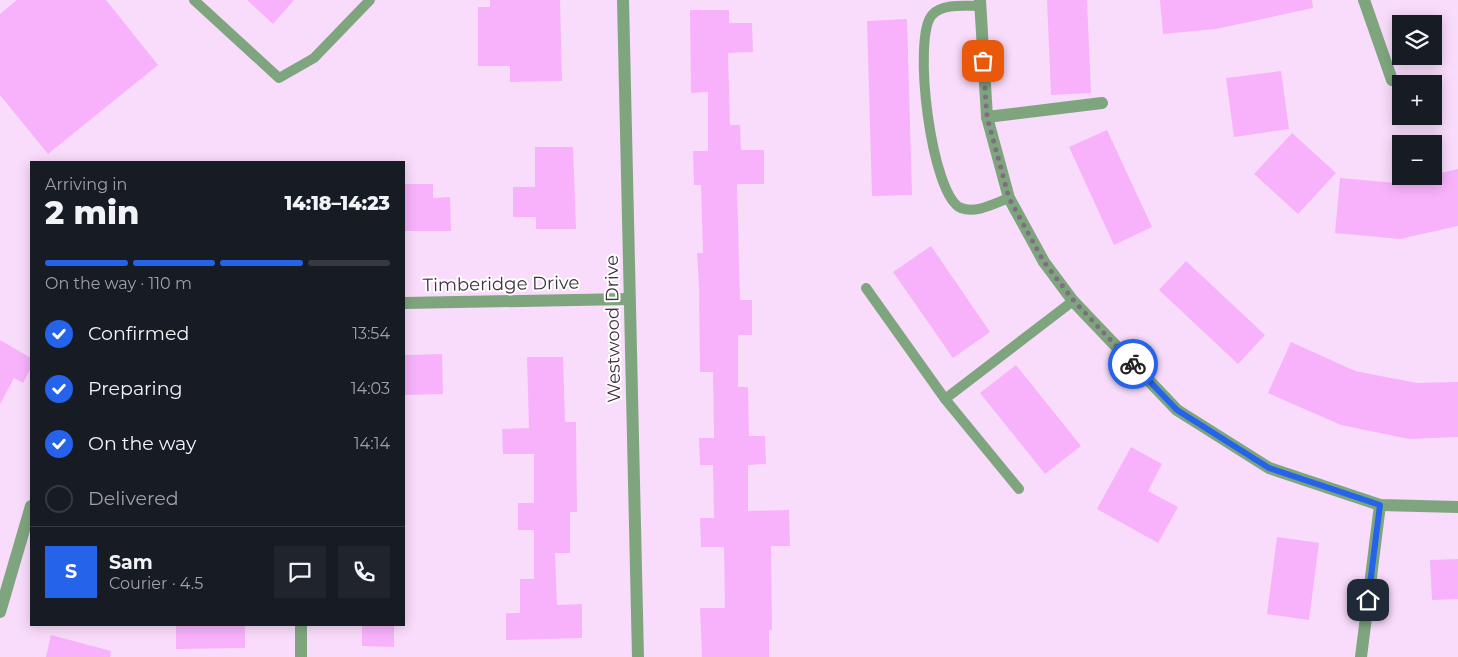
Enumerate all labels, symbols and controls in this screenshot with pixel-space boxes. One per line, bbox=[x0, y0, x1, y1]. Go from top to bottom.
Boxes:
map controls bbox=[1392, 15, 1442, 185]
button: layers bbox=[1392, 15, 1442, 65]
pin bbox=[962, 40, 1004, 82]
icon: bag bbox=[969, 47, 997, 75]
button: + bbox=[1392, 75, 1442, 125]
button: − bbox=[1392, 135, 1442, 185]
text: Arriving in bbox=[45, 175, 127, 194]
text: 14:18–14:23 bbox=[285, 192, 390, 215]
text: 2 min bbox=[45, 193, 139, 232]
street label: Westwood Drive bbox=[601, 255, 625, 403]
street label: Timberidge Drive bbox=[423, 272, 580, 296]
text: On the way · 110 m bbox=[45, 274, 192, 293]
icon: check bbox=[45, 320, 73, 348]
text: Confirmed bbox=[88, 322, 189, 345]
text: 13:54 bbox=[352, 324, 390, 343]
courier bbox=[1108, 339, 1158, 389]
icon: bike bbox=[1119, 350, 1147, 378]
icon: check bbox=[45, 375, 73, 403]
text: Preparing bbox=[88, 377, 183, 400]
text: 14:03 bbox=[351, 379, 390, 398]
icon: check bbox=[45, 430, 73, 458]
text: On the way bbox=[88, 432, 196, 455]
text: 14:14 bbox=[354, 434, 390, 453]
text: Delivered bbox=[88, 487, 179, 510]
button: chat bbox=[274, 546, 326, 598]
button: phone bbox=[338, 546, 390, 598]
text: Sam bbox=[109, 551, 153, 574]
text: S bbox=[65, 560, 77, 583]
text: Courier · 4.5 bbox=[109, 574, 203, 593]
pin bbox=[1347, 579, 1389, 621]
icon: home bbox=[1354, 586, 1382, 614]

